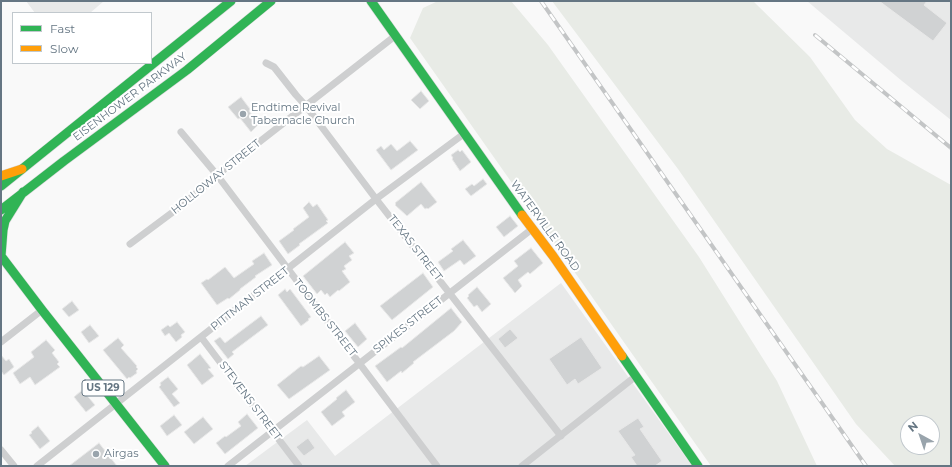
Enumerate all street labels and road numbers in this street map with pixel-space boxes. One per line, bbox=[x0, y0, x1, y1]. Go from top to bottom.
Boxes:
street label: EISENHOWER PARKWAY bbox=[71, 50, 189, 144]
street label: HOLLOWAY STREET bbox=[169, 137, 263, 217]
street label: WATERVILLE ROAD bbox=[508, 178, 582, 274]
street label: TEXAS STREET bbox=[385, 212, 445, 284]
street label: PITTMAN STREET bbox=[208, 264, 292, 334]
street label: TOOMBS STREET bbox=[291, 276, 359, 360]
street label: SPIKES STREET bbox=[371, 294, 445, 356]
street label: STEVENS STREET bbox=[216, 359, 284, 443]
road number: US 129 bbox=[82, 380, 124, 396]

